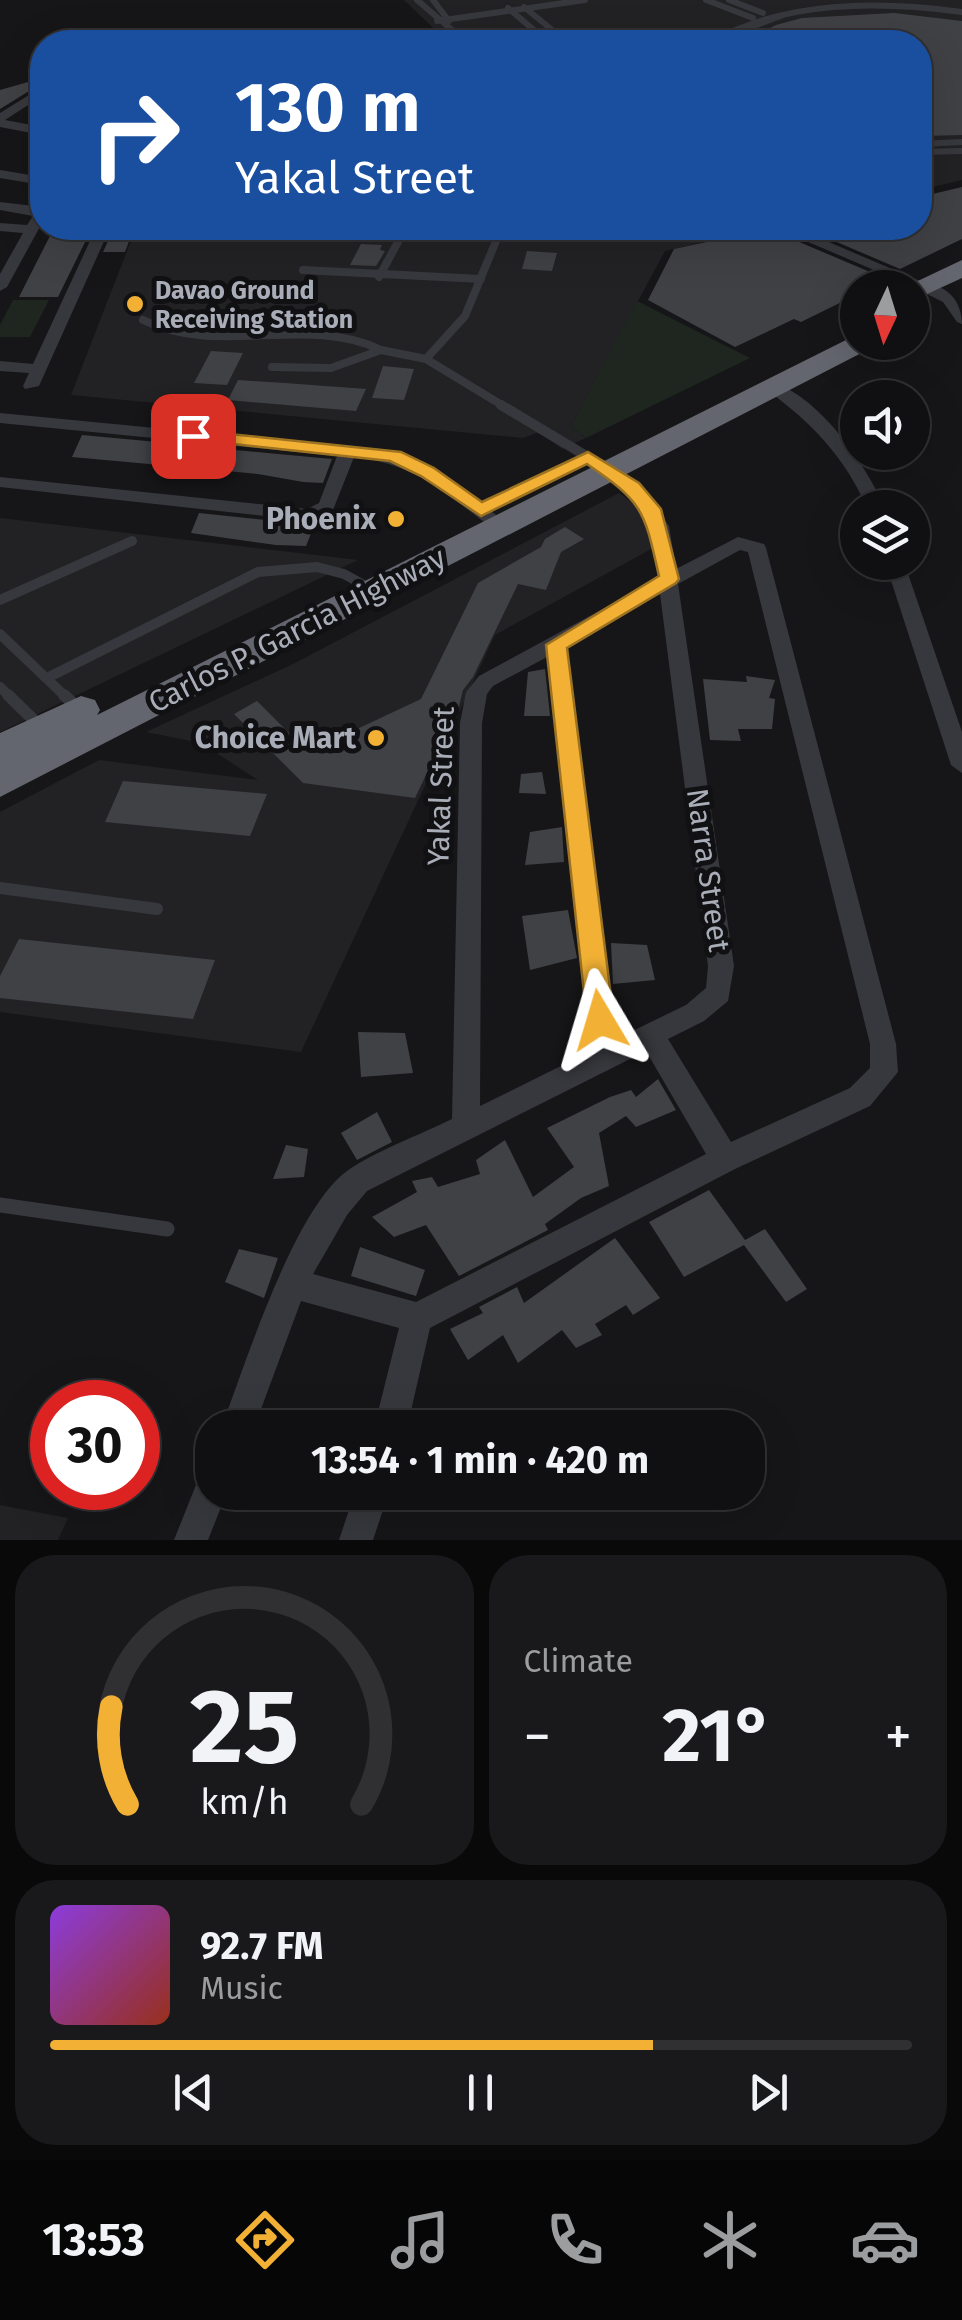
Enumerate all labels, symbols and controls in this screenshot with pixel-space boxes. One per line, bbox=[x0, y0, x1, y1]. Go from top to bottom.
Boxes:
text: 130 m bbox=[235, 66, 421, 150]
icon: right bbox=[70, 70, 200, 200]
text: Yakal Street bbox=[235, 151, 474, 205]
north arrow bbox=[840, 270, 930, 360]
map controls bbox=[840, 270, 930, 580]
place label: Davao Ground Receiving Station bbox=[155, 276, 353, 335]
marker: Davao Ground Receiving Station bbox=[124, 293, 146, 315]
button: sound bbox=[840, 380, 930, 470]
pin bbox=[151, 394, 236, 479]
icon: arrive bbox=[166, 409, 221, 464]
button: layers bbox=[840, 490, 930, 580]
place label: Phoenix bbox=[266, 501, 377, 537]
marker: Phoenix bbox=[385, 508, 407, 530]
street label: Carlos P. Garcia Highway bbox=[143, 539, 452, 721]
street label: Yakal Street bbox=[420, 705, 462, 866]
place label: Choice Mart bbox=[195, 720, 356, 756]
marker: Choice Mart bbox=[365, 727, 387, 749]
street label: Narra Street bbox=[679, 786, 737, 954]
position arrow bbox=[548, 968, 652, 1072]
speed limit sign: 30 bbox=[30, 1380, 160, 1510]
text: 13:54 · 1 min · 420 m bbox=[311, 1437, 649, 1483]
text: Climate bbox=[524, 1642, 633, 1680]
text: 25 bbox=[189, 1665, 299, 1790]
text: 21° bbox=[662, 1691, 773, 1781]
text: − bbox=[524, 1704, 551, 1770]
text: + bbox=[885, 1704, 912, 1770]
text: km/h bbox=[200, 1781, 288, 1823]
text: 92.7 FM bbox=[200, 1923, 323, 1969]
text: Music bbox=[200, 1969, 283, 2007]
icon: previous bbox=[166, 2065, 221, 2120]
icon: pause bbox=[453, 2065, 508, 2120]
icon: next bbox=[741, 2065, 796, 2120]
icon: directions bbox=[230, 2205, 300, 2275]
icon: music bbox=[385, 2205, 455, 2275]
icon: phone bbox=[540, 2205, 610, 2275]
icon: climate bbox=[695, 2205, 765, 2275]
icon: car bbox=[850, 2205, 920, 2275]
text: 13:53 bbox=[42, 2213, 145, 2267]

